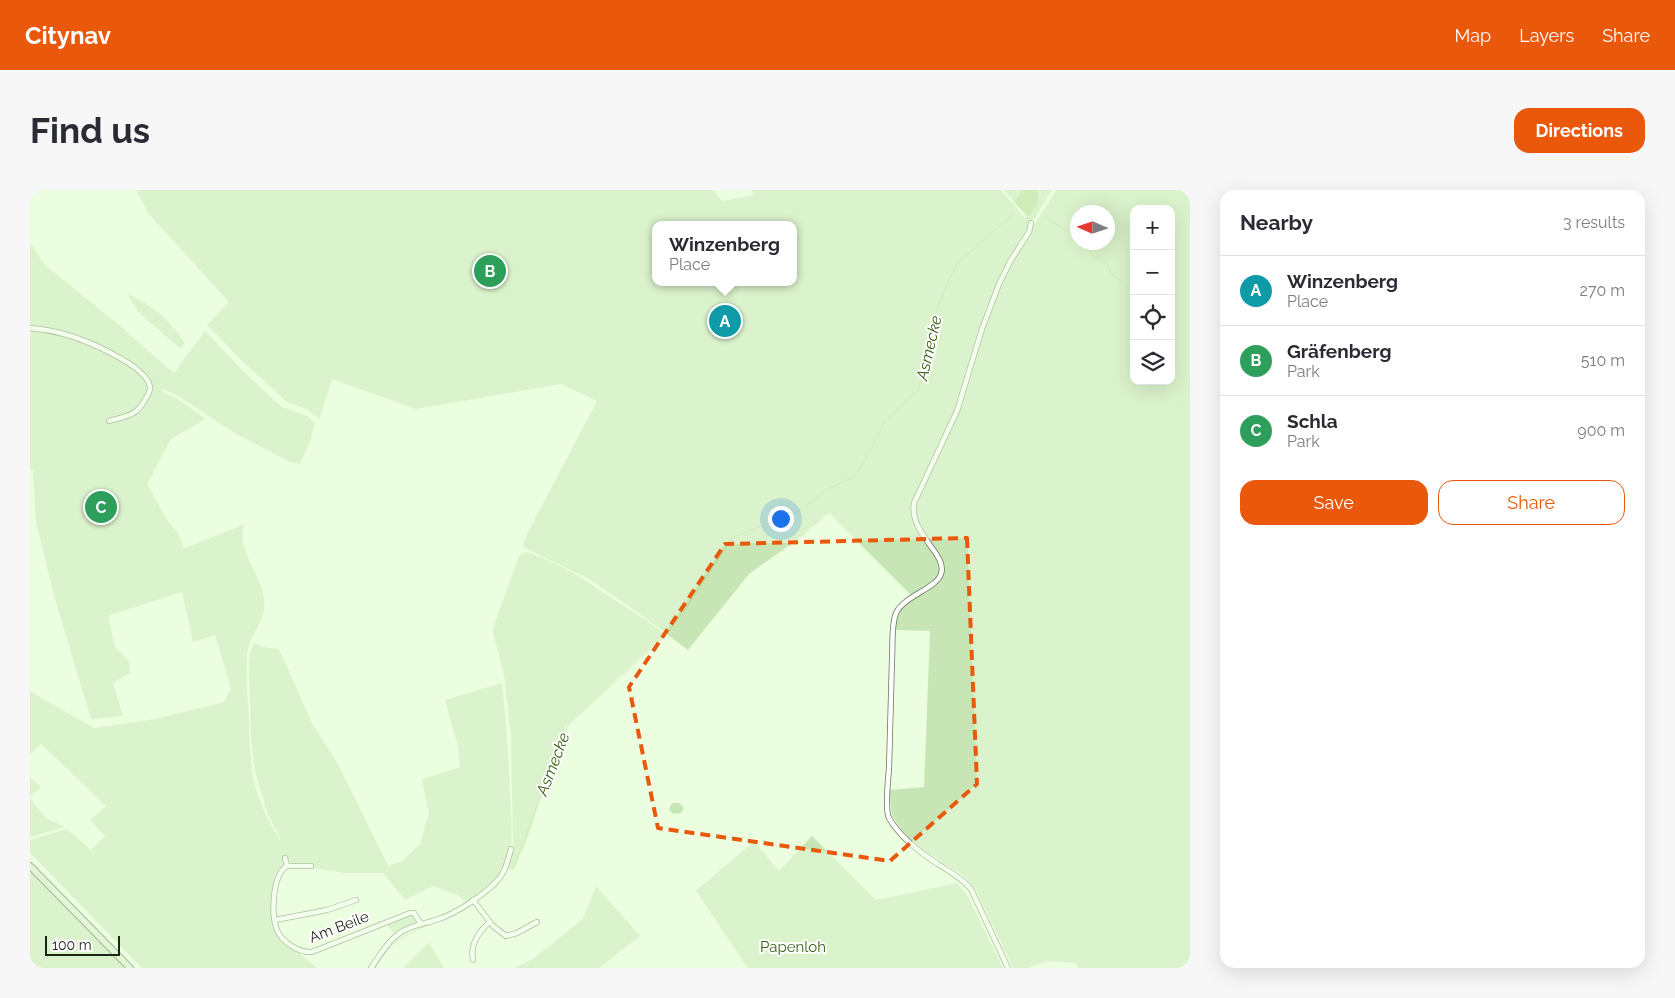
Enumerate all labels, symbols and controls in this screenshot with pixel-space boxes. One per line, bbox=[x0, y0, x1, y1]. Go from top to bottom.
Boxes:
text: Citynav bbox=[25, 21, 111, 50]
text: Map bbox=[1455, 25, 1491, 46]
text: Layers bbox=[1519, 25, 1574, 46]
text: Share bbox=[1602, 25, 1650, 46]
button: Directions bbox=[1514, 108, 1645, 153]
text: Find us bbox=[30, 110, 150, 151]
north arrow bbox=[1070, 205, 1115, 250]
map controls bbox=[1130, 205, 1175, 385]
button: + bbox=[1130, 205, 1175, 250]
text: Nearby bbox=[1240, 210, 1313, 235]
text: 3 results bbox=[1563, 213, 1625, 232]
popup bbox=[652, 221, 797, 286]
text: Winzenberg bbox=[669, 233, 780, 255]
button: − bbox=[1130, 250, 1175, 295]
pin: B bbox=[474, 252, 506, 290]
text: Place bbox=[669, 255, 710, 274]
text: Winzenberg bbox=[1287, 270, 1398, 292]
text: A bbox=[1251, 281, 1261, 300]
text: 270 m bbox=[1580, 281, 1625, 300]
text: Place bbox=[1287, 292, 1328, 311]
button: locate bbox=[1130, 295, 1175, 340]
pin: A bbox=[709, 302, 741, 340]
water label: Asmecke bbox=[912, 313, 946, 383]
button: layers bbox=[1130, 340, 1175, 385]
text: Gräfenberg bbox=[1287, 340, 1391, 362]
text: B bbox=[1251, 351, 1261, 370]
text: 510 m bbox=[1581, 351, 1625, 370]
text: Park bbox=[1287, 362, 1320, 381]
text: Schla bbox=[1287, 410, 1338, 432]
text: C bbox=[1251, 421, 1261, 440]
text: 900 m bbox=[1577, 421, 1625, 440]
text: Park bbox=[1287, 432, 1320, 451]
button: Save bbox=[1240, 480, 1428, 525]
button: Share bbox=[1438, 480, 1625, 525]
pin: C bbox=[85, 488, 117, 526]
your location bbox=[768, 506, 794, 532]
water label: Asmecke bbox=[532, 729, 574, 799]
street label: Am Beile bbox=[307, 907, 372, 947]
scale bar bbox=[45, 933, 120, 956]
text: 100 m bbox=[52, 937, 92, 953]
park label: Papenloh bbox=[760, 938, 826, 956]

